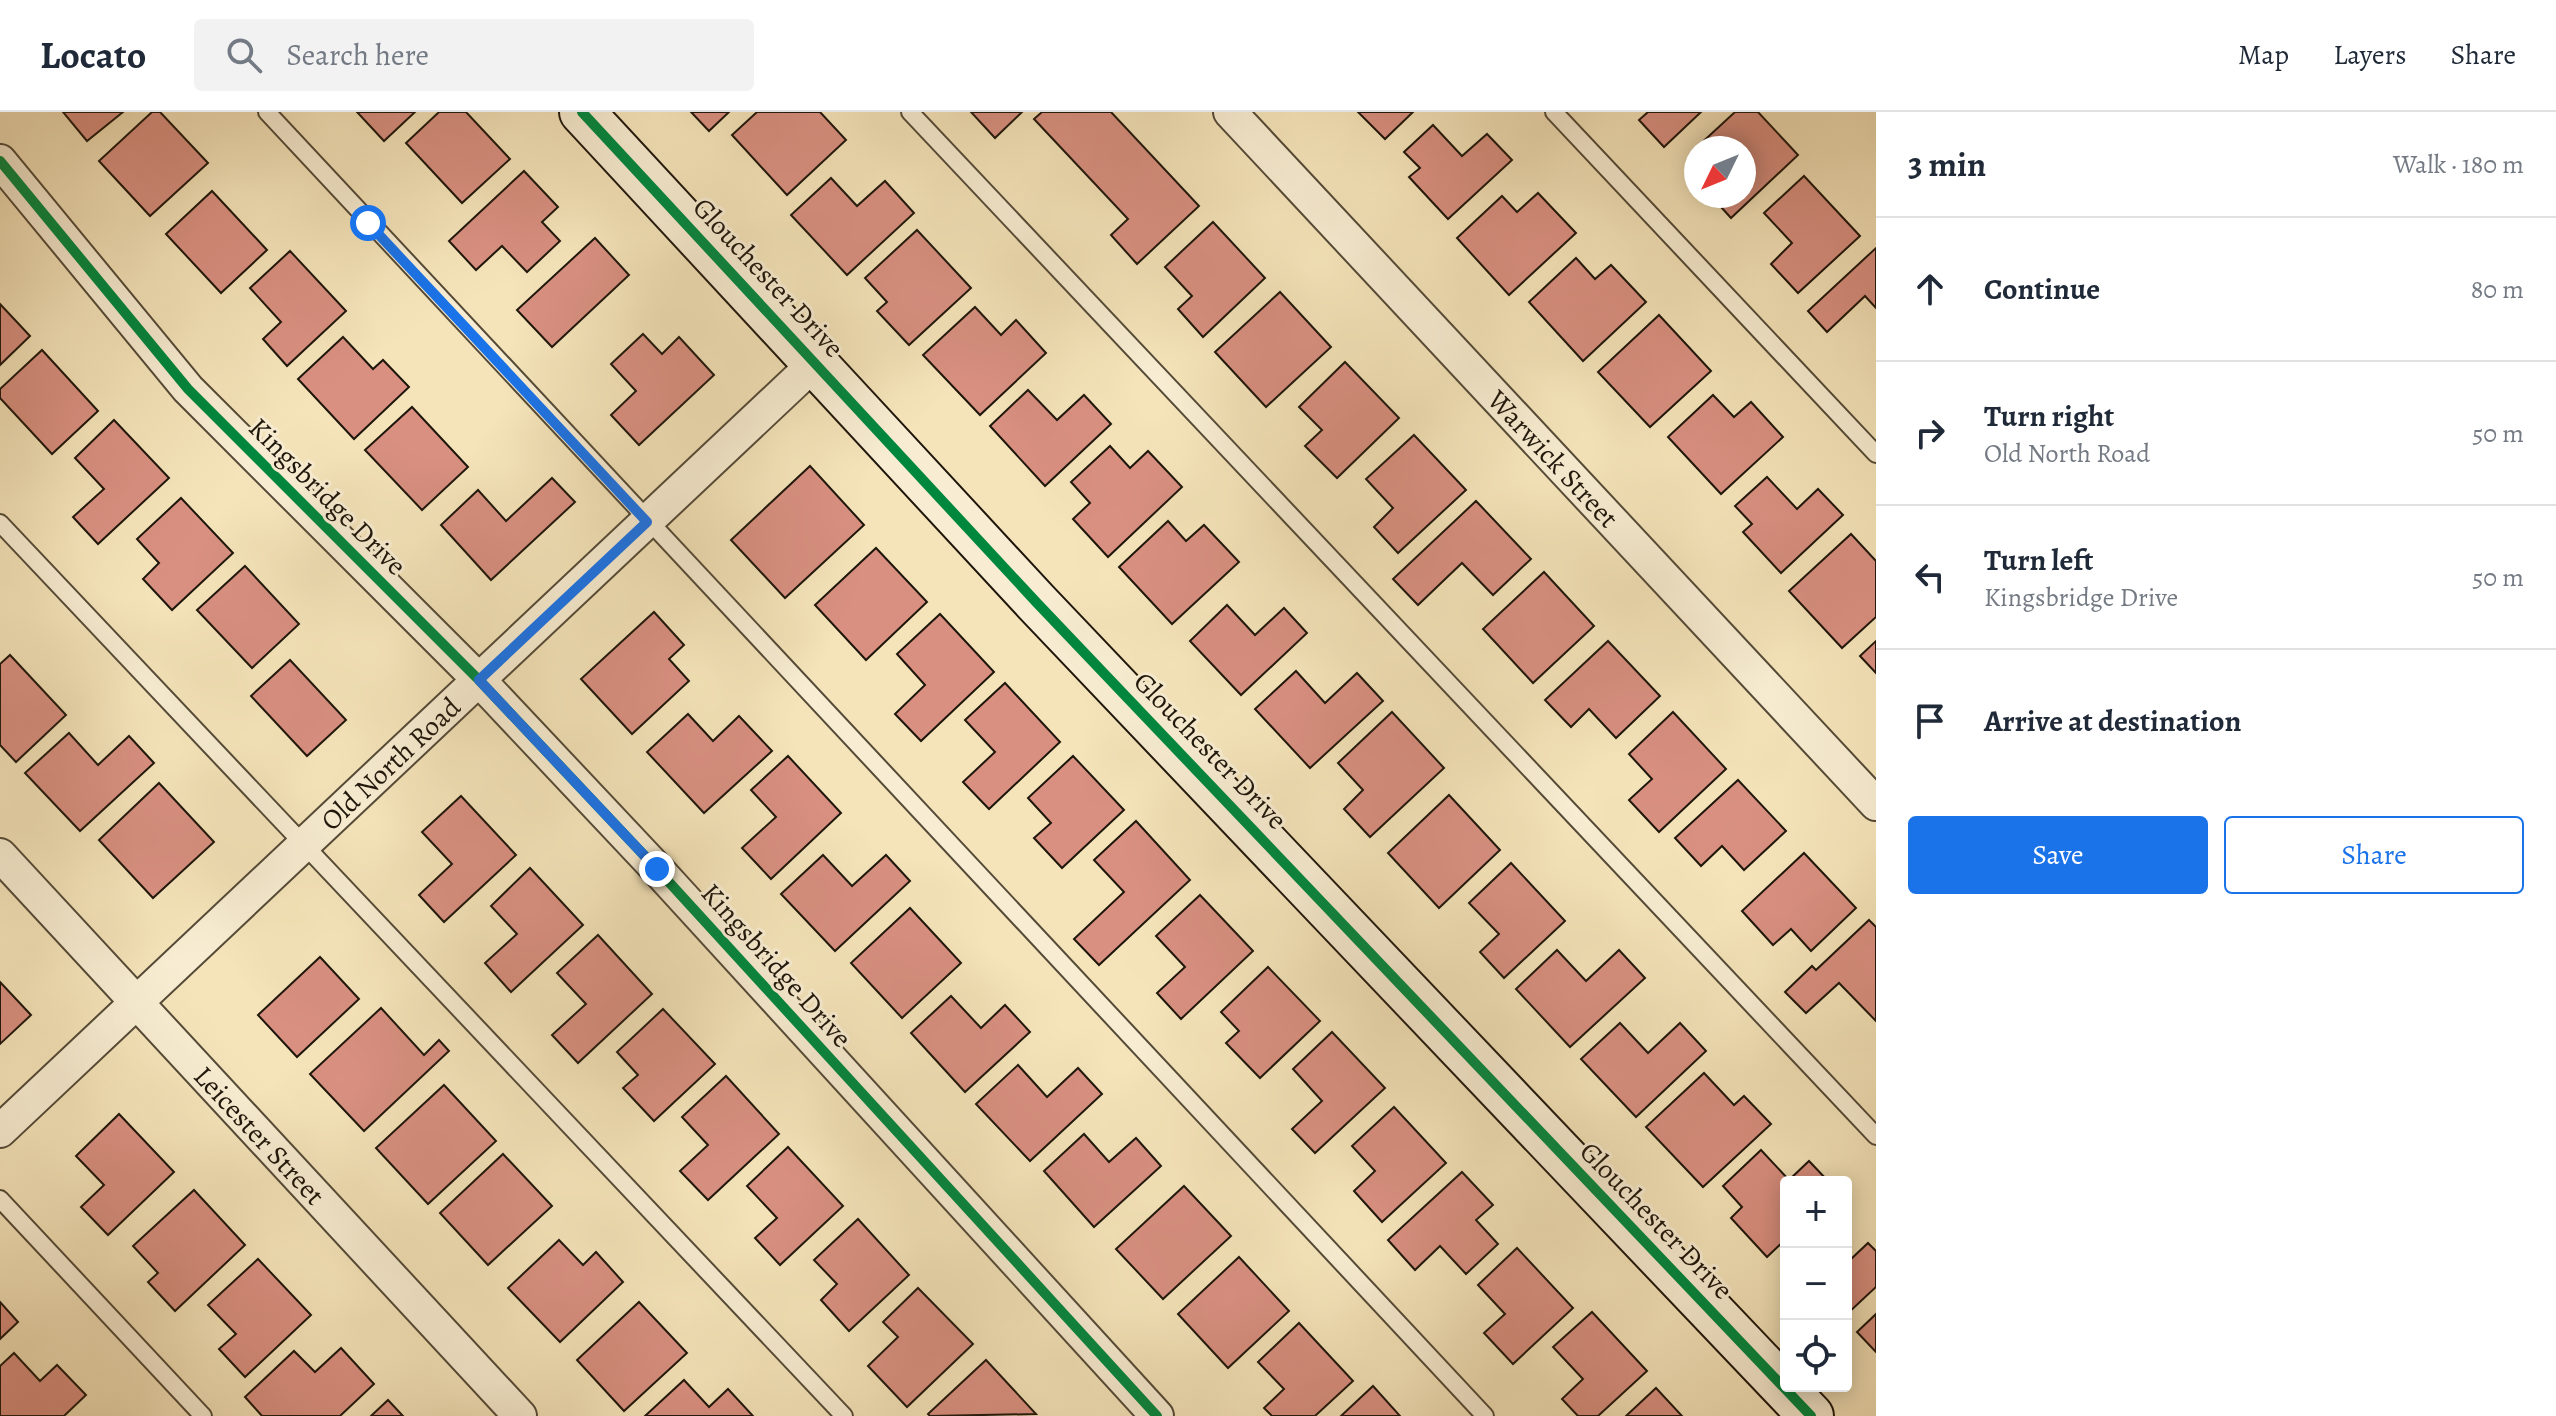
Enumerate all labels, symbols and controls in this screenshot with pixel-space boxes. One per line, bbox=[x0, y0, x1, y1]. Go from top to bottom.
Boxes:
search box bbox=[194, 19, 754, 91]
text: Locato bbox=[40, 29, 146, 81]
icon: search bbox=[222, 33, 266, 77]
text: Search here bbox=[286, 35, 429, 75]
text: Map bbox=[2238, 36, 2289, 74]
text: Layers bbox=[2333, 36, 2406, 74]
text: Share bbox=[2450, 36, 2516, 74]
north arrow bbox=[1684, 136, 1756, 208]
text: 3 min bbox=[1908, 141, 1986, 188]
text: Walk · 180 m bbox=[2393, 147, 2524, 182]
street label: Glouchester Drive bbox=[684, 189, 852, 366]
route start bbox=[350, 205, 386, 241]
icon: ahead bbox=[1908, 267, 1952, 311]
text: Continue bbox=[1984, 269, 2100, 309]
text: 80 m bbox=[2471, 272, 2524, 307]
street label: Warwick Street bbox=[1478, 381, 1627, 536]
text: Turn right bbox=[1984, 396, 2114, 436]
street label: Kingsbridge Drive bbox=[240, 409, 415, 584]
icon: right bbox=[1908, 411, 1952, 455]
text: 50 m bbox=[2472, 416, 2524, 451]
text: Old North Road bbox=[1984, 436, 2150, 471]
text: Turn left bbox=[1984, 540, 2093, 580]
icon: left bbox=[1908, 555, 1952, 599]
text: 50 m bbox=[2472, 560, 2524, 595]
text: Kingsbridge Drive bbox=[1984, 580, 2178, 615]
street label: Glouchester Drive bbox=[1125, 663, 1295, 838]
street label: Old North Road bbox=[313, 688, 470, 839]
icon: arrive bbox=[1908, 699, 1952, 743]
text: Arrive at destination bbox=[1984, 701, 2241, 741]
button: Save bbox=[1908, 816, 2208, 894]
button: Share bbox=[2224, 816, 2524, 894]
route end bbox=[639, 851, 675, 887]
street label: Kingsbridge Drive bbox=[692, 875, 860, 1056]
street label: Leicester Street bbox=[185, 1058, 333, 1214]
street label: Glouchester Drive bbox=[1571, 1133, 1741, 1308]
map controls bbox=[1780, 1176, 1852, 1392]
button: + bbox=[1780, 1176, 1852, 1248]
button: − bbox=[1780, 1248, 1852, 1320]
button: locate bbox=[1780, 1320, 1852, 1392]

